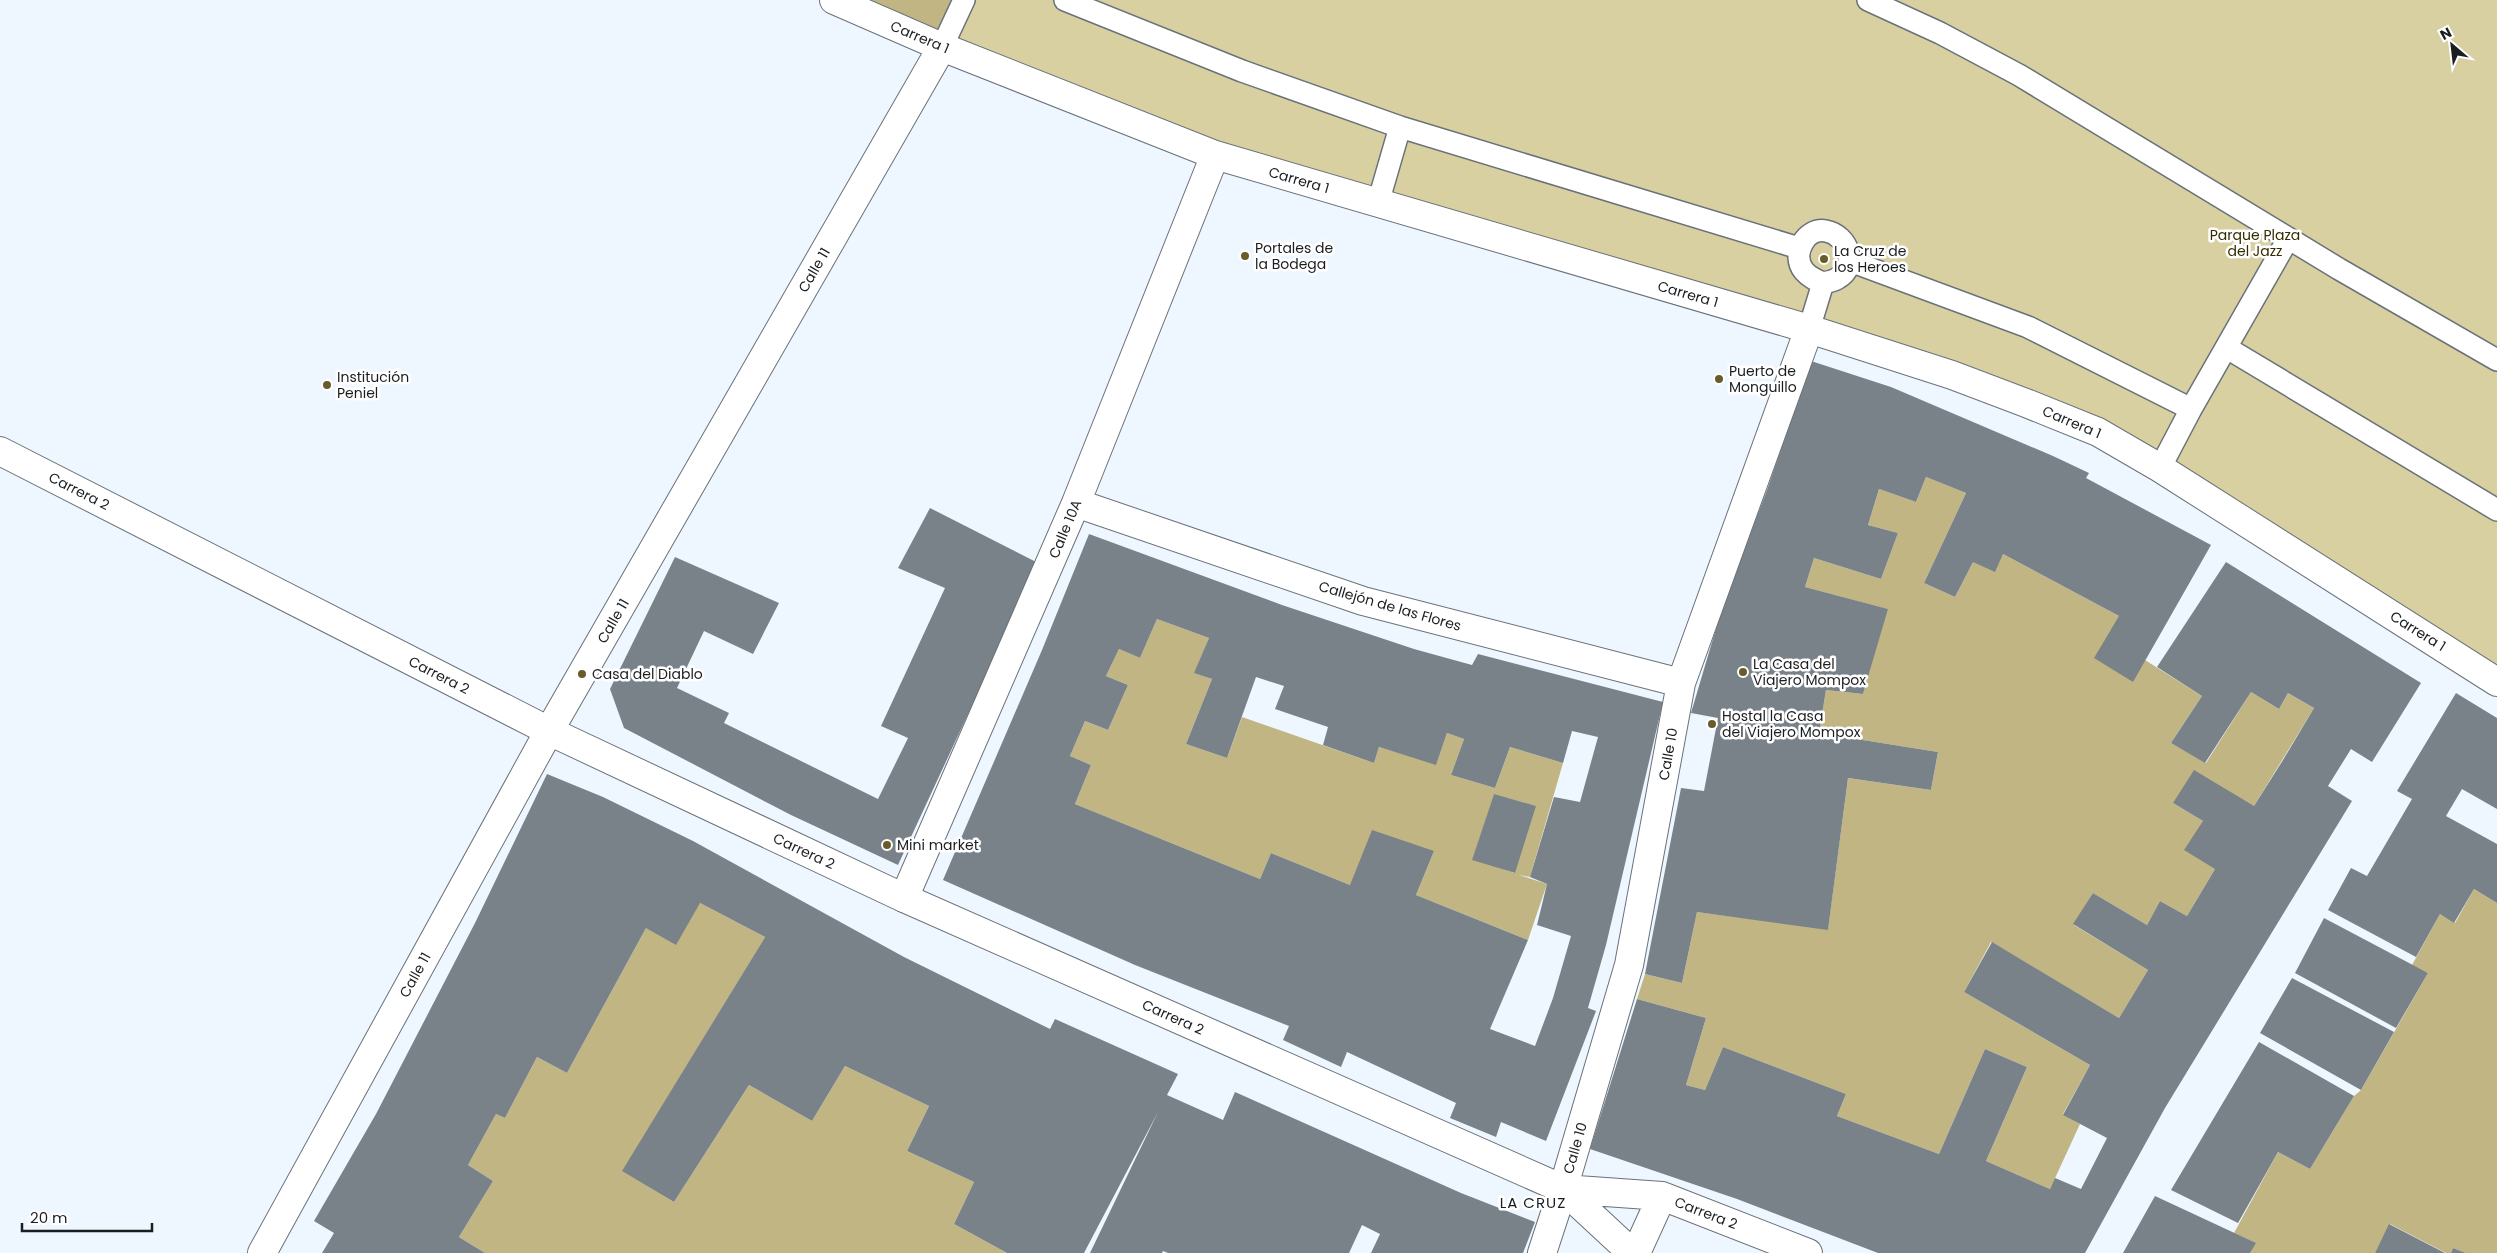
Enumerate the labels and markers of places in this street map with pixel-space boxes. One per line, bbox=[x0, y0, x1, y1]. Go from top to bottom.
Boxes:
place label: Portales de la Bodega bbox=[1255, 238, 1333, 274]
place label: La Cruz de los Heroes bbox=[1834, 241, 1907, 277]
marker: Portales de la Bodega bbox=[1239, 250, 1251, 262]
marker: La Cruz de los Heroes bbox=[1818, 253, 1830, 265]
place label: Puerto de Monguillo bbox=[1729, 361, 1797, 397]
place label: Institución Peniel bbox=[337, 367, 409, 403]
marker: Puerto de Monguillo bbox=[1713, 373, 1725, 385]
marker: Institución Peniel bbox=[321, 379, 333, 391]
place label: La Casa del Viajero Mompox bbox=[1753, 654, 1866, 690]
place label: Casa del Diablo bbox=[592, 664, 703, 684]
marker: La Casa del Viajero Mompox bbox=[1737, 666, 1749, 678]
marker: Casa del Diablo bbox=[576, 668, 588, 680]
place label: Hostal la Casa del Viajero Mompox bbox=[1722, 706, 1861, 742]
marker: Hostal la Casa del Viajero Mompox bbox=[1706, 718, 1718, 730]
place label: Mini market bbox=[897, 835, 979, 855]
marker: Mini market bbox=[881, 839, 893, 851]

